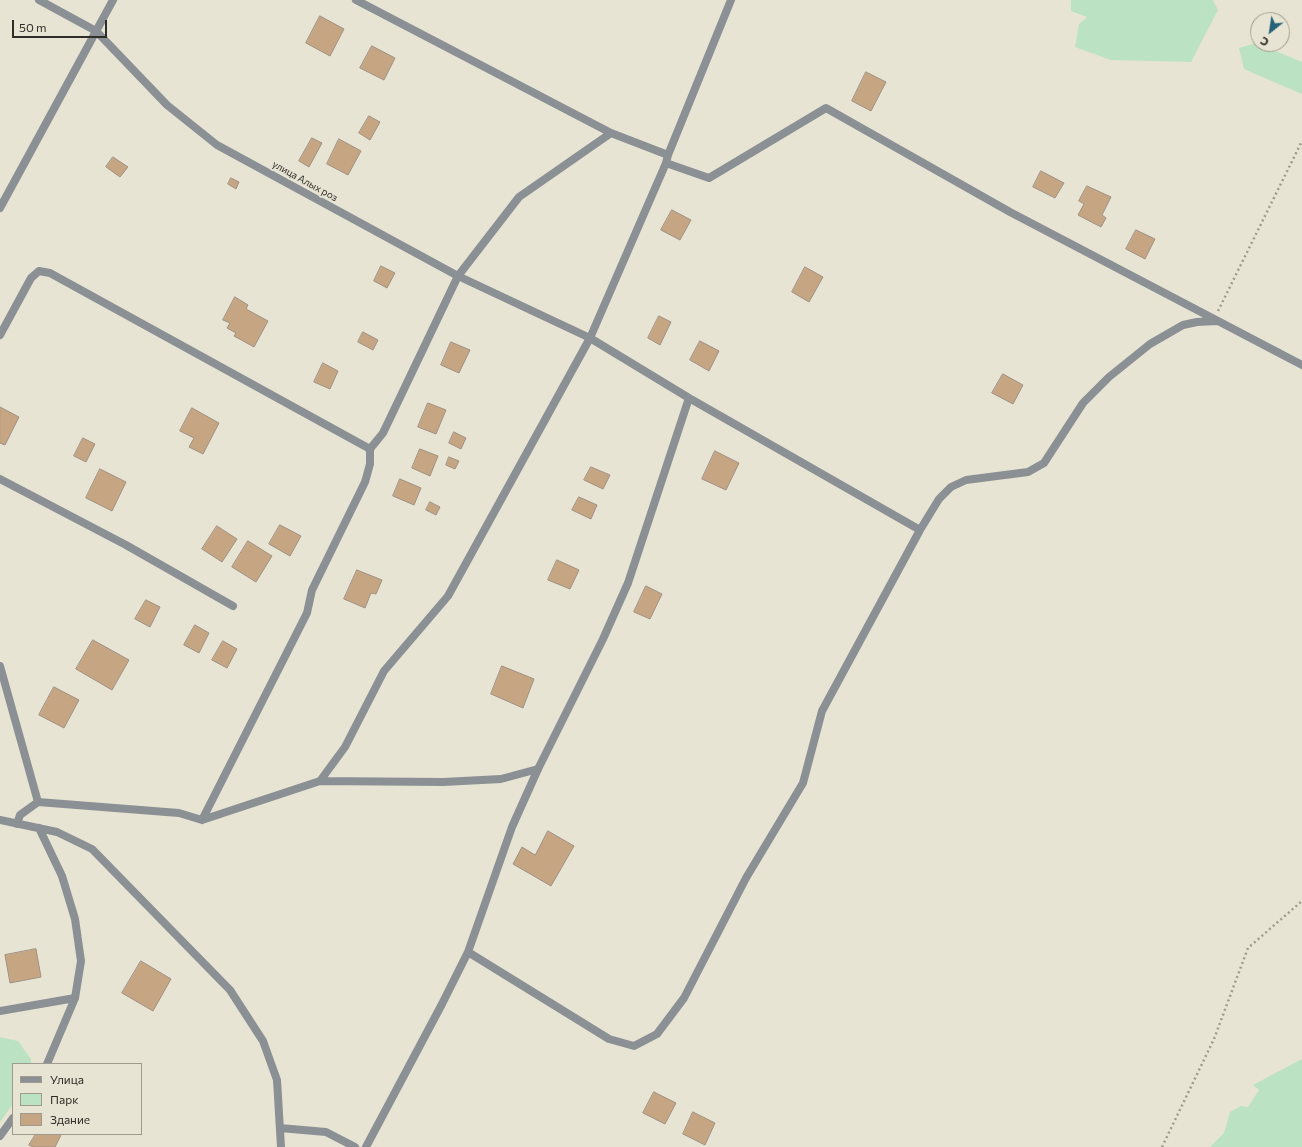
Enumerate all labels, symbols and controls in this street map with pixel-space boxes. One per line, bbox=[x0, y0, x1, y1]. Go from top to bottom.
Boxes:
scale bar bbox=[14, 12, 109, 38]
north arrow bbox=[1250, 12, 1290, 52]
text: 50 m bbox=[19, 20, 47, 34]
text: С bbox=[1258, 34, 1271, 49]
street label: улица Алых роз bbox=[270, 158, 340, 204]
legend bbox=[12, 1063, 142, 1135]
text: Улица bbox=[50, 1072, 84, 1086]
text: Парк bbox=[50, 1092, 79, 1106]
text: Здание bbox=[50, 1112, 90, 1126]

